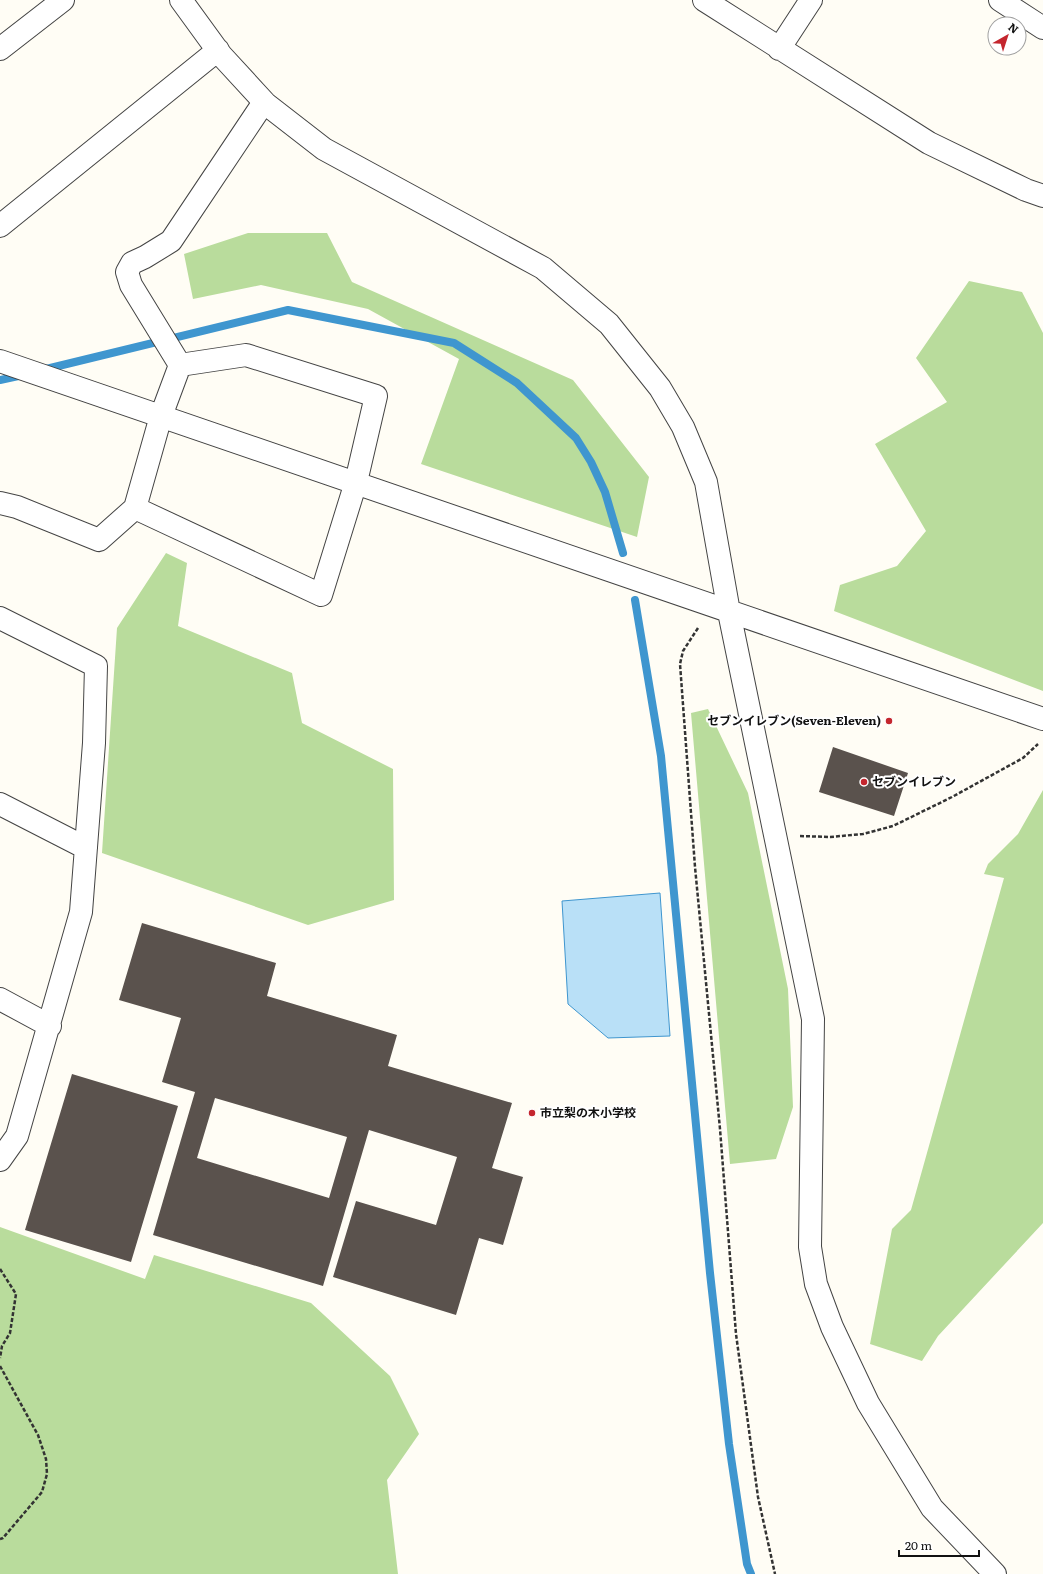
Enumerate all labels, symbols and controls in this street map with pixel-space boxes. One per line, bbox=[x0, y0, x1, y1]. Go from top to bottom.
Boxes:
north arrow bbox=[987, 16, 1027, 56]
text: N bbox=[1005, 18, 1023, 37]
place label: セブンイレブン(Seven-Eleven) bbox=[707, 711, 881, 729]
marker: セブンイレブン(Seven-Eleven) bbox=[884, 716, 894, 726]
place label: セブンイレブン bbox=[872, 772, 956, 790]
marker: セブンイレブン bbox=[859, 777, 869, 787]
place label: 市立梨の木小学校 bbox=[540, 1103, 636, 1121]
marker: 市立梨の木小学校 bbox=[527, 1108, 537, 1118]
scale bar bbox=[899, 1532, 979, 1558]
text: 20 m bbox=[905, 1536, 932, 1554]

